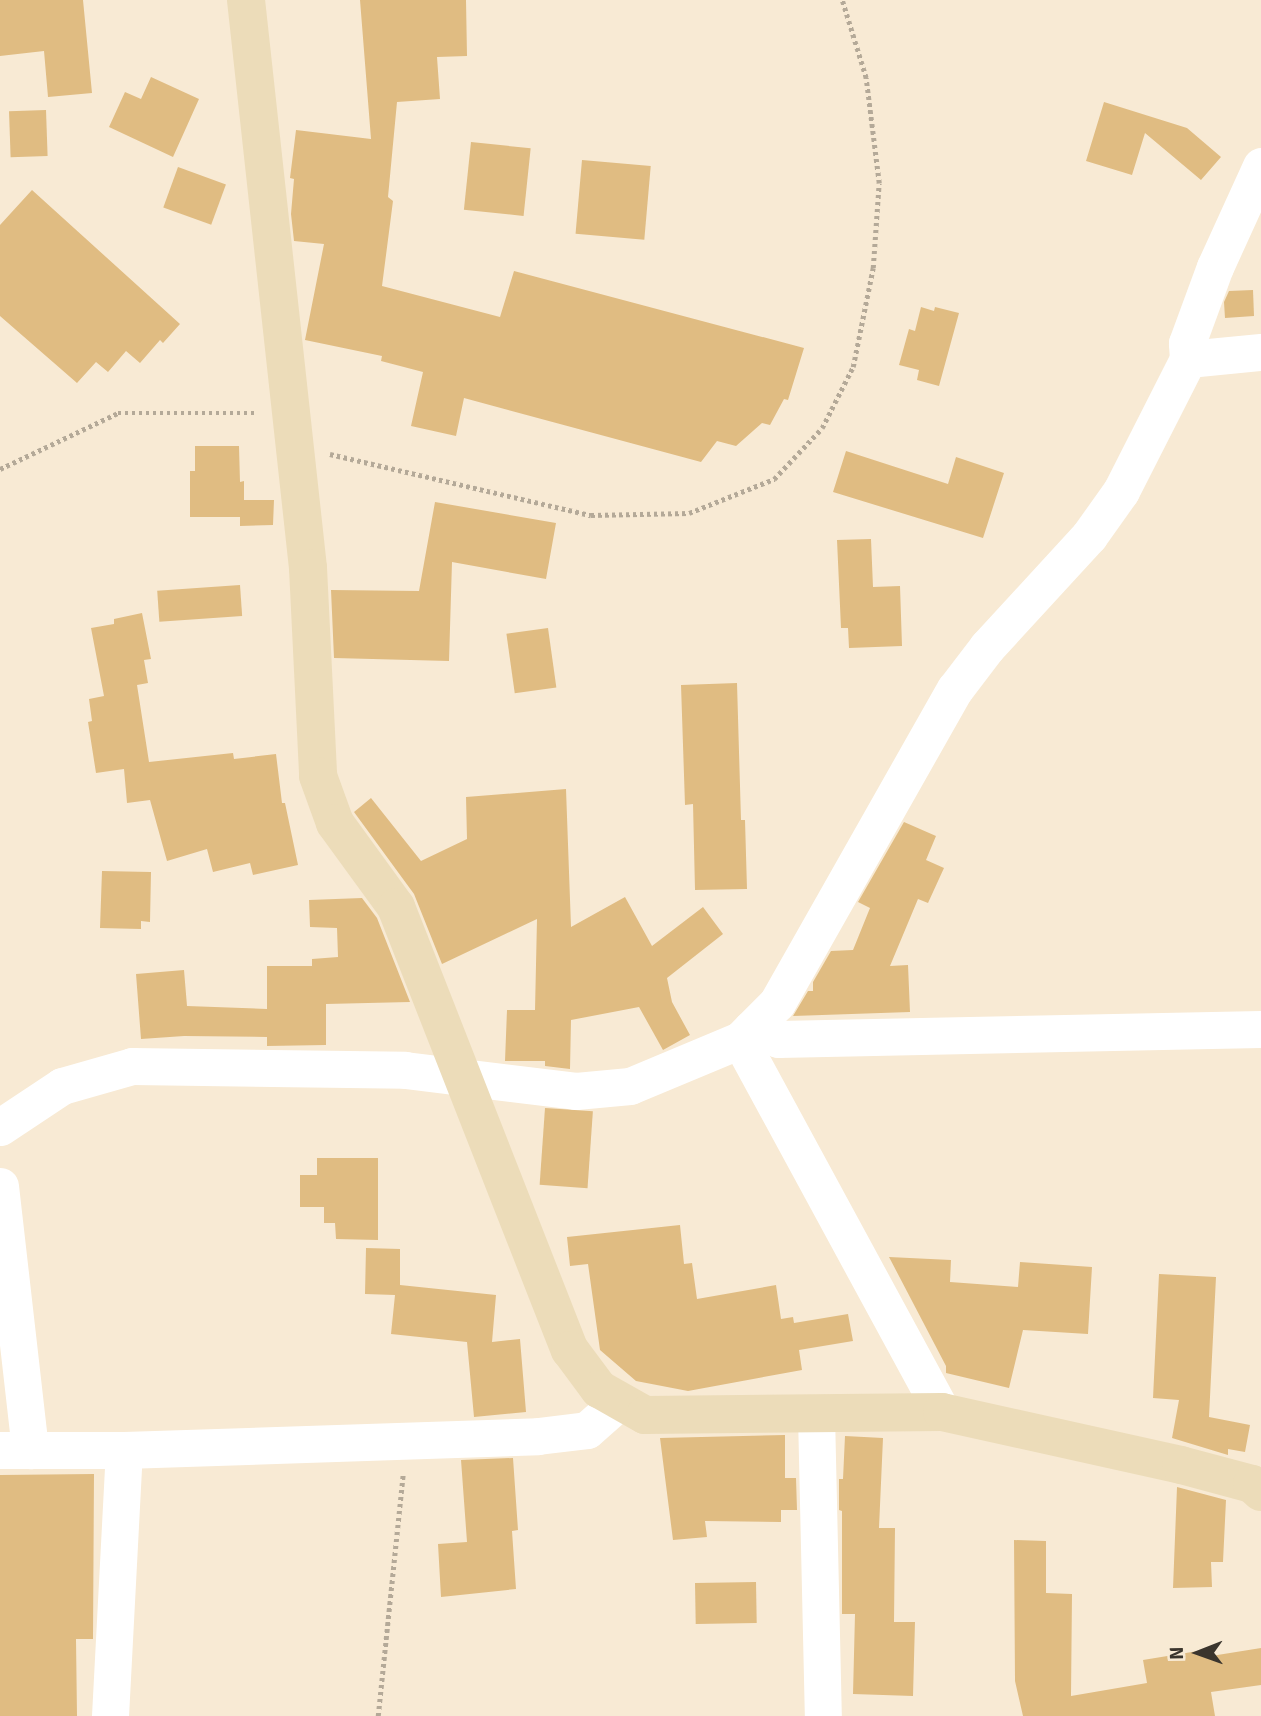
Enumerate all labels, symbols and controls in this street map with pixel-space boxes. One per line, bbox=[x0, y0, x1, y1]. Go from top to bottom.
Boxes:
north arrow bbox=[1163, 1618, 1233, 1688]
text: N bbox=[1165, 1647, 1189, 1660]

